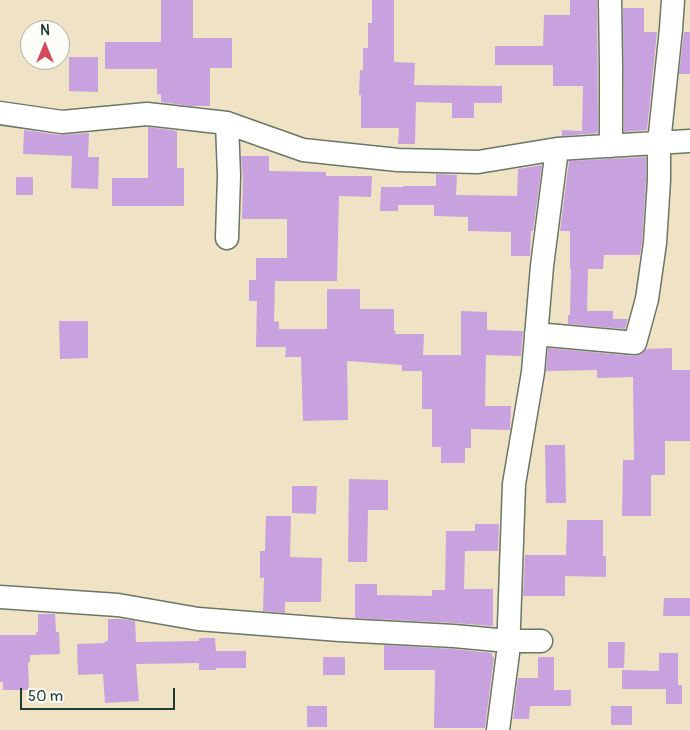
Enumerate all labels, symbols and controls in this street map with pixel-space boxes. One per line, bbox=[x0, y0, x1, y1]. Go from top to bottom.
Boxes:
north arrow bbox=[20, 20, 70, 70]
text: N bbox=[40, 22, 50, 39]
scale bar bbox=[22, 678, 178, 710]
text: 50 m bbox=[28, 687, 63, 706]

